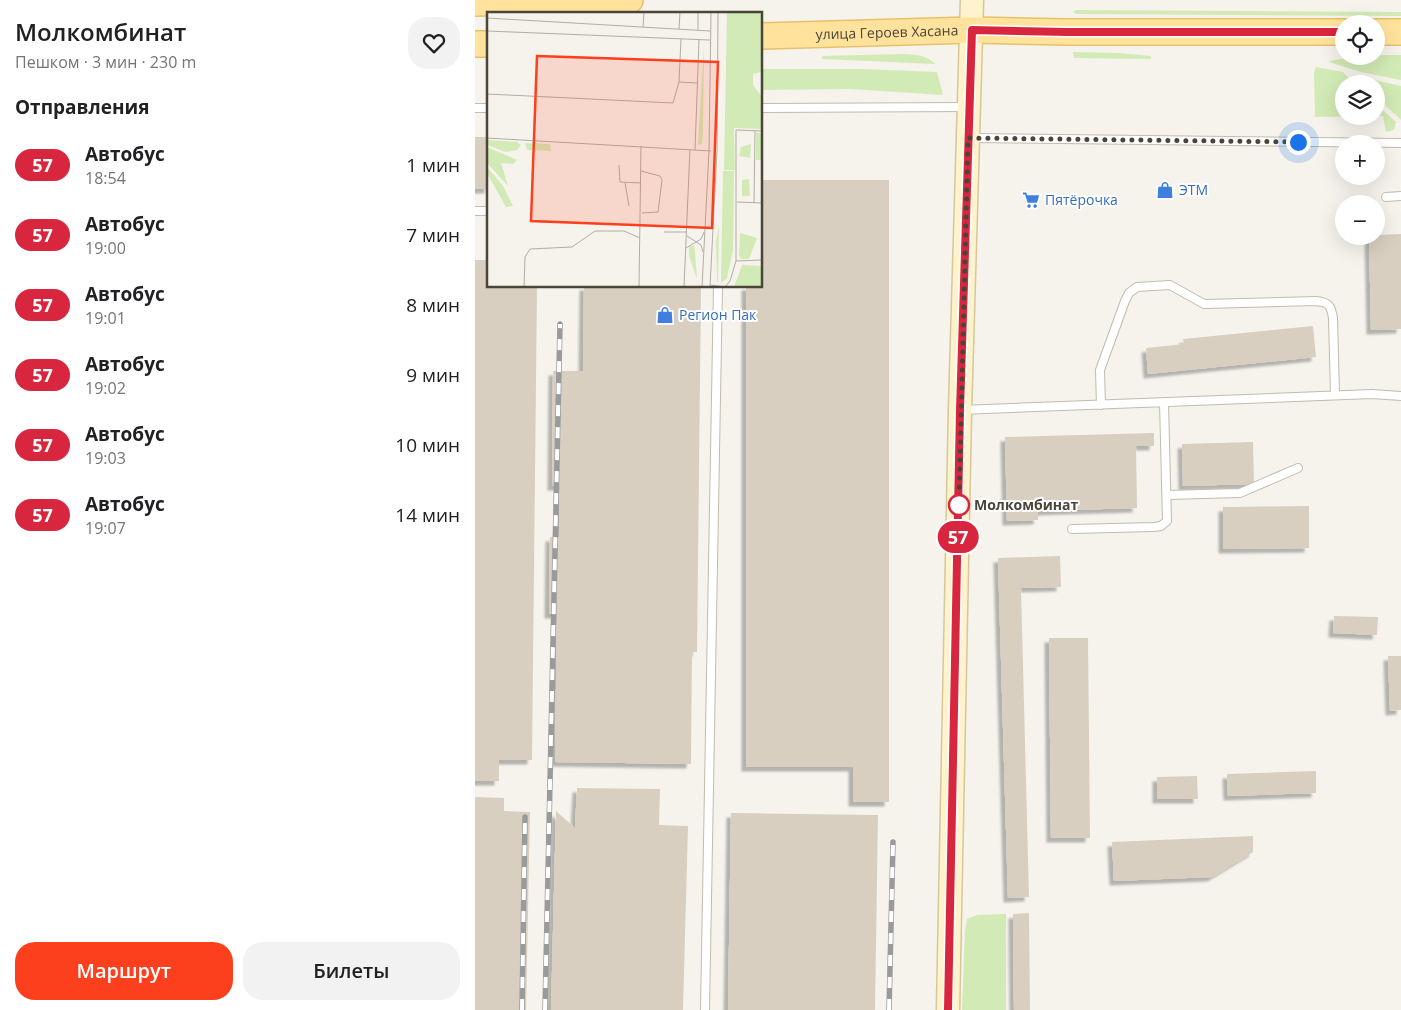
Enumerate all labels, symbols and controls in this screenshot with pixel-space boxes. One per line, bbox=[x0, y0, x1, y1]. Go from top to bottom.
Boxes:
inset map bbox=[487, 12, 763, 288]
text: Молкомбинат bbox=[15, 15, 186, 48]
map controls bbox=[1335, 15, 1385, 245]
button: locate bbox=[1335, 15, 1385, 65]
button: heart bbox=[408, 17, 460, 69]
street label: улица Героев Хасана bbox=[815, 20, 959, 43]
text: Пешком · 3 мин · 230 m bbox=[15, 51, 196, 73]
button: layers bbox=[1335, 75, 1385, 125]
text: Отправления bbox=[15, 94, 149, 120]
your location bbox=[1286, 130, 1311, 155]
button: + bbox=[1335, 135, 1385, 185]
text: Автобус bbox=[85, 141, 165, 167]
text: 1 мин bbox=[406, 152, 460, 178]
text: 57 bbox=[32, 153, 53, 177]
text: 18:54 bbox=[85, 167, 126, 189]
shop icon: ЭТМ bbox=[1155, 180, 1175, 200]
place label: ЭТМ bbox=[1179, 180, 1208, 199]
supermarket icon: Пятёрочка bbox=[1021, 190, 1041, 210]
place label: Пятёрочка bbox=[1045, 190, 1118, 209]
button: − bbox=[1335, 195, 1385, 245]
text: Автобус bbox=[85, 211, 165, 237]
text: 7 мин bbox=[406, 222, 460, 248]
text: 57 bbox=[32, 223, 53, 247]
text: 19:00 bbox=[85, 237, 126, 259]
text: Автобус bbox=[85, 281, 165, 307]
text: 8 мин bbox=[406, 292, 460, 318]
text: 57 bbox=[32, 293, 53, 317]
shop icon: Регион Пак bbox=[655, 305, 675, 325]
place label: Регион Пак bbox=[679, 305, 757, 324]
text: 19:01 bbox=[85, 307, 126, 329]
text: Автобус bbox=[85, 351, 165, 377]
text: 9 мин bbox=[406, 362, 460, 388]
text: 57 bbox=[32, 363, 53, 387]
text: 19:02 bbox=[85, 377, 126, 399]
text: Автобус bbox=[85, 421, 165, 447]
text: 10 мин bbox=[395, 432, 460, 458]
text: 57 bbox=[32, 433, 53, 457]
text: 19:03 bbox=[85, 447, 126, 469]
text: Автобус bbox=[85, 491, 165, 517]
marker: Молкомбинат bbox=[948, 494, 970, 516]
place label: Молкомбинат bbox=[974, 495, 1079, 514]
text: 14 мин bbox=[395, 502, 460, 528]
text: 57 bbox=[32, 503, 53, 527]
text: 19:07 bbox=[85, 517, 126, 539]
line badge: 57 bbox=[935, 521, 981, 553]
text: 57 bbox=[948, 525, 968, 549]
button: Маршрут bbox=[15, 942, 233, 1000]
button: Билеты bbox=[243, 942, 460, 1000]

